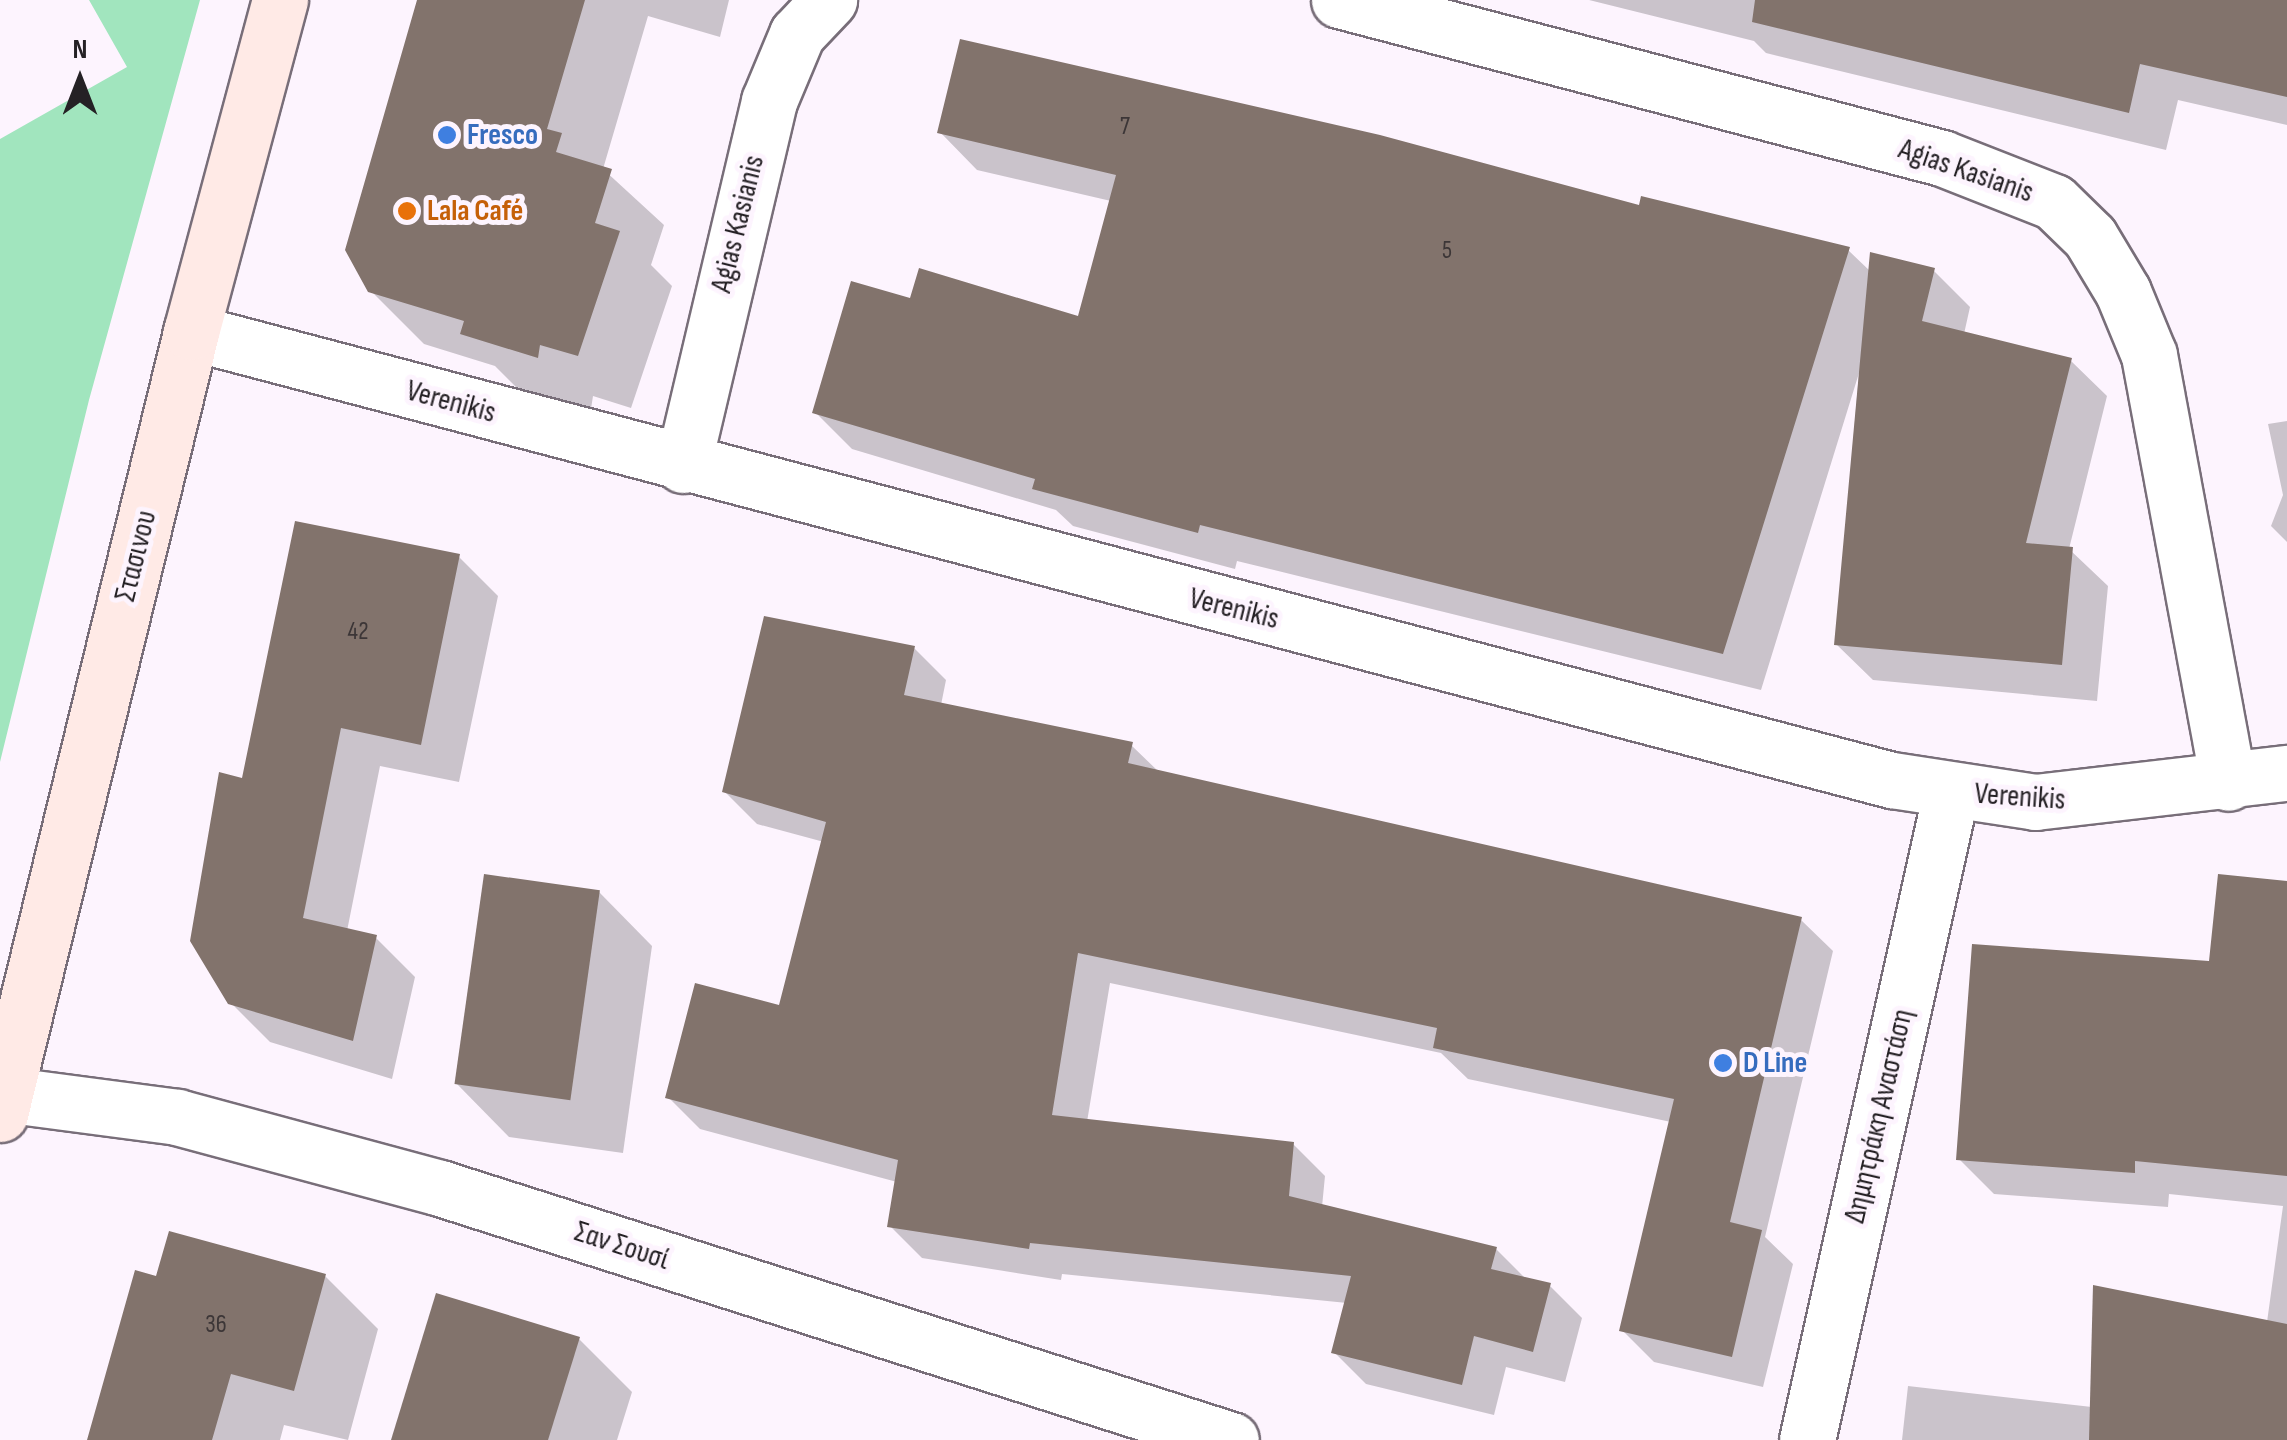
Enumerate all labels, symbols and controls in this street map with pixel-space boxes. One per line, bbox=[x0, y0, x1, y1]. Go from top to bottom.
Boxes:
north arrow bbox=[30, 30, 130, 130]
text: N bbox=[73, 33, 87, 66]
house number: 7 bbox=[1120, 112, 1130, 142]
place label: Fresco bbox=[467, 117, 538, 153]
marker: Fresco bbox=[436, 124, 458, 146]
street label: Agias Kasianis bbox=[1894, 131, 2038, 211]
street label: Agias Kasianis bbox=[704, 152, 772, 296]
place label: Lala Café bbox=[427, 193, 523, 229]
marker: Lala Café bbox=[396, 200, 418, 222]
house number: 5 bbox=[1442, 236, 1452, 266]
street label: Verenikis bbox=[402, 373, 500, 431]
street label: Στασινου bbox=[107, 507, 165, 605]
street label: Verenikis bbox=[1185, 581, 1283, 637]
house number: 42 bbox=[348, 617, 368, 647]
street label: Verenikis bbox=[1973, 776, 2067, 818]
street label: Δημητράκη Αναστάση bbox=[1837, 1006, 1921, 1226]
place label: D Line bbox=[1743, 1045, 1807, 1081]
marker: D Line bbox=[1712, 1052, 1734, 1074]
street label: Σαν Σουσί bbox=[570, 1214, 674, 1278]
house number: 36 bbox=[205, 1310, 227, 1340]

